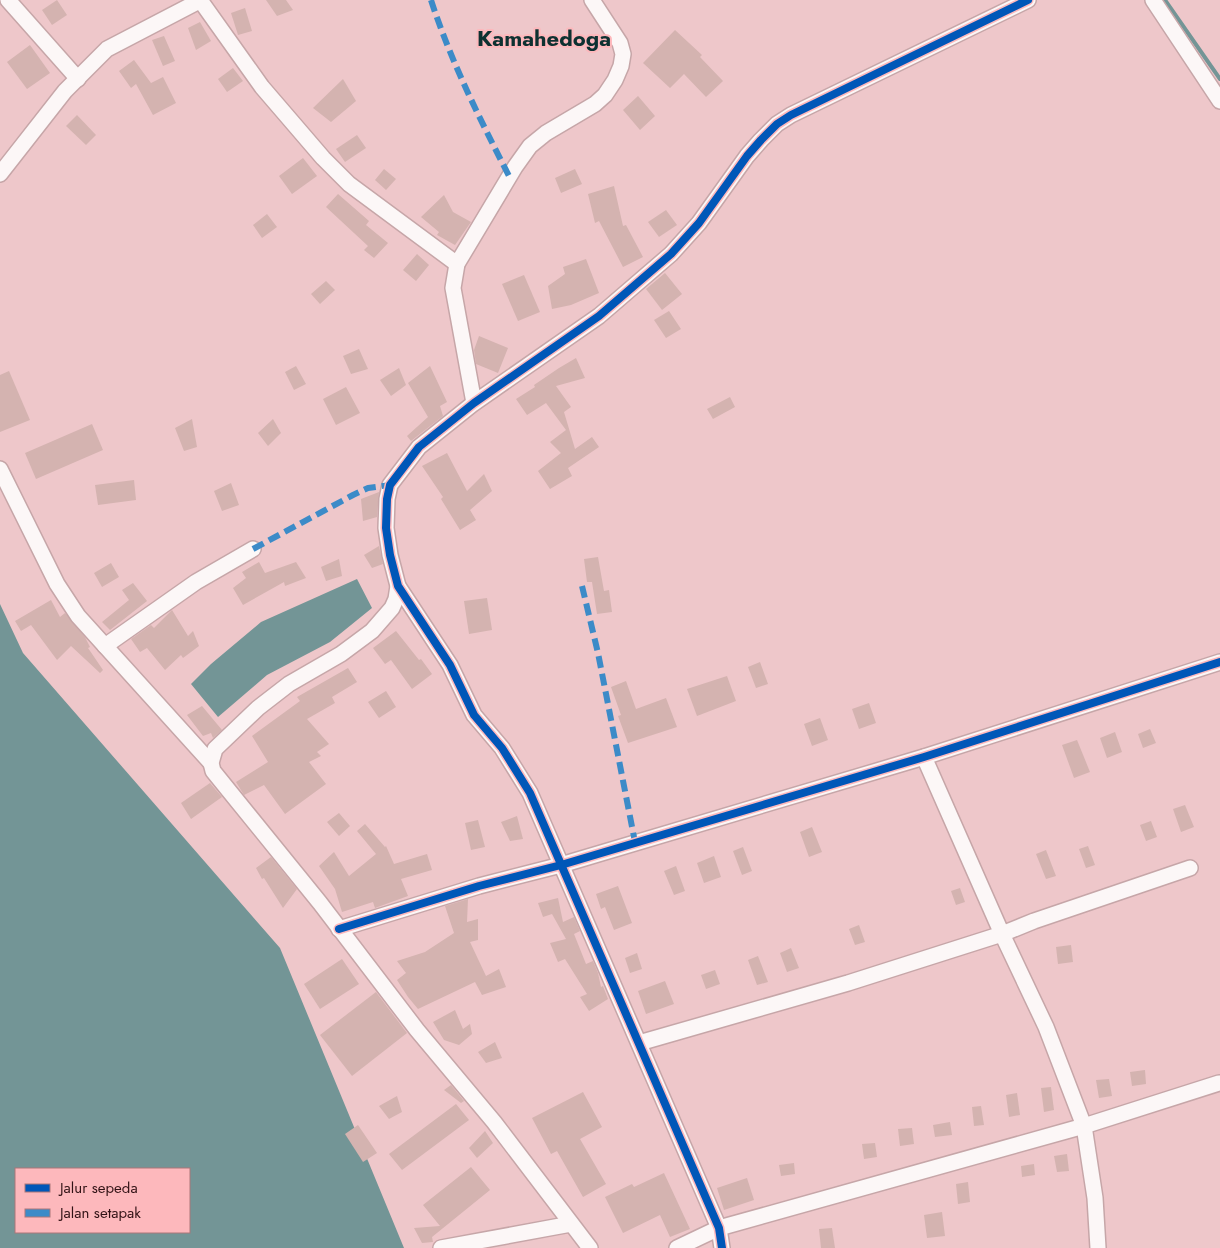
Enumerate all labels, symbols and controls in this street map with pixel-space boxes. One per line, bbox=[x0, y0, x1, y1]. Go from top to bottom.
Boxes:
district label: Kamahedoga bbox=[477, 22, 611, 54]
legend bbox=[15, 1168, 190, 1233]
text: Jalur sepeda bbox=[58, 1177, 138, 1199]
text: Jalan setapak bbox=[58, 1202, 141, 1224]

